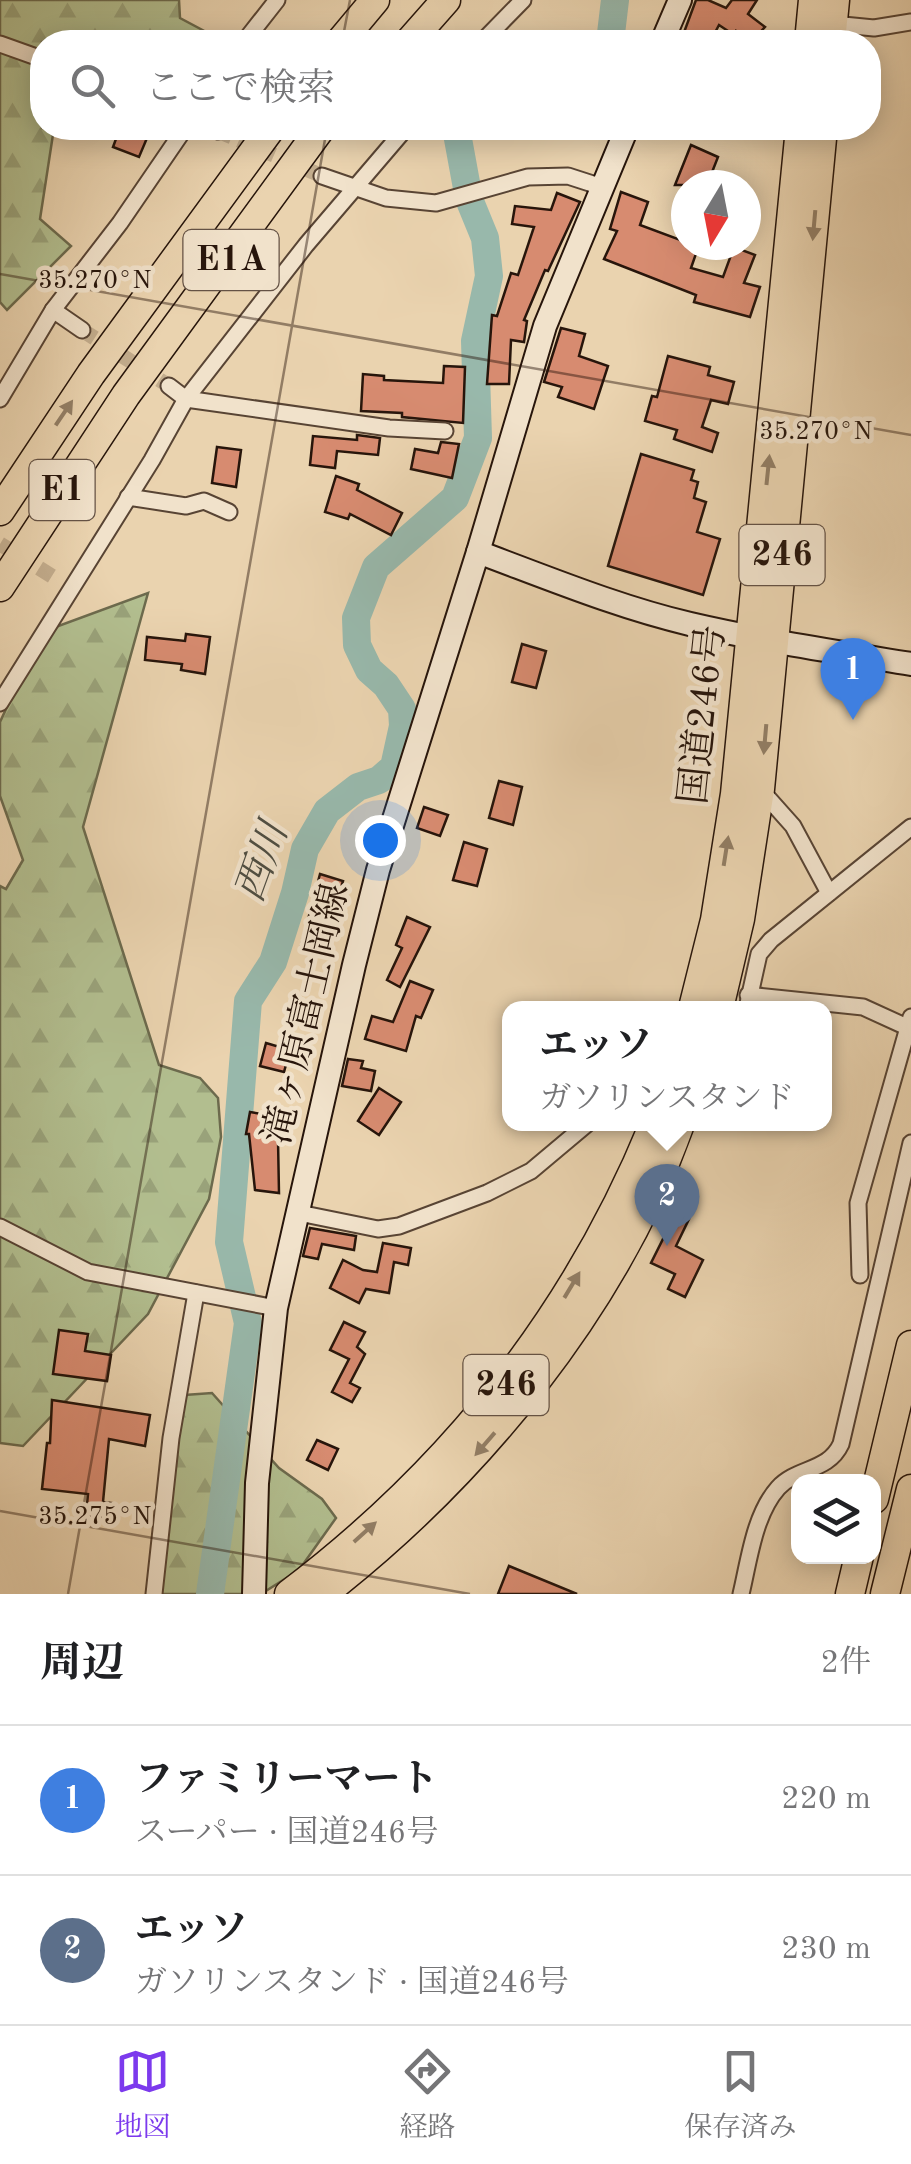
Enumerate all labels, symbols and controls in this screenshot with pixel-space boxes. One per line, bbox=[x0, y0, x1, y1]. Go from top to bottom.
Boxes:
search box bbox=[30, 30, 881, 140]
icon: search bbox=[65, 58, 120, 113]
text: ここで検索 bbox=[145, 71, 335, 109]
north arrow bbox=[671, 170, 761, 260]
one-way arrow bbox=[806, 209, 822, 241]
road number: E1A bbox=[184, 230, 278, 290]
text: 35.270°N bbox=[38, 269, 152, 294]
one-way arrow bbox=[55, 399, 73, 427]
text: 35.270°N bbox=[759, 420, 873, 445]
one-way arrow bbox=[760, 454, 776, 486]
road number: E1 bbox=[30, 460, 94, 520]
road number: 246 bbox=[740, 525, 824, 585]
street label: 国道246号 bbox=[673, 623, 732, 807]
pin: 1 bbox=[820, 638, 886, 720]
one-way arrow bbox=[757, 724, 773, 756]
water label: 西川 bbox=[229, 814, 298, 907]
your location bbox=[355, 815, 406, 866]
one-way arrow bbox=[718, 834, 734, 866]
street label: 滝ヶ原富士岡線 bbox=[256, 879, 356, 1148]
popup bbox=[502, 1001, 832, 1131]
text: エッソ bbox=[539, 1028, 653, 1066]
text: ガソリンスタンド bbox=[539, 1084, 795, 1116]
pin: 2 bbox=[634, 1164, 700, 1246]
one-way arrow bbox=[563, 1271, 581, 1299]
road number: 246 bbox=[464, 1355, 548, 1415]
one-way arrow bbox=[474, 1432, 496, 1457]
map controls bbox=[791, 1474, 881, 1564]
button: layers bbox=[791, 1474, 881, 1564]
text: 35.275°N bbox=[38, 1505, 152, 1530]
one-way arrow bbox=[352, 1522, 377, 1544]
text: 周辺 bbox=[40, 1644, 124, 1686]
text: 2件 bbox=[820, 1648, 871, 1680]
text: ファミリーマート bbox=[135, 1762, 438, 1800]
text: 1 bbox=[63, 1784, 82, 1816]
text: 220 m bbox=[781, 1784, 871, 1816]
text: スーパー · 国道246号 bbox=[135, 1818, 438, 1850]
text: エッソ bbox=[135, 1912, 248, 1950]
text: 2 bbox=[63, 1934, 82, 1966]
text: 230 m bbox=[781, 1934, 871, 1966]
text: ガソリンスタンド · 国道246号 bbox=[135, 1968, 569, 2000]
tab: 地図 bbox=[114, 2044, 171, 2147]
tab: 経路 bbox=[399, 2044, 456, 2147]
tab: 保存済み bbox=[684, 2044, 797, 2147]

